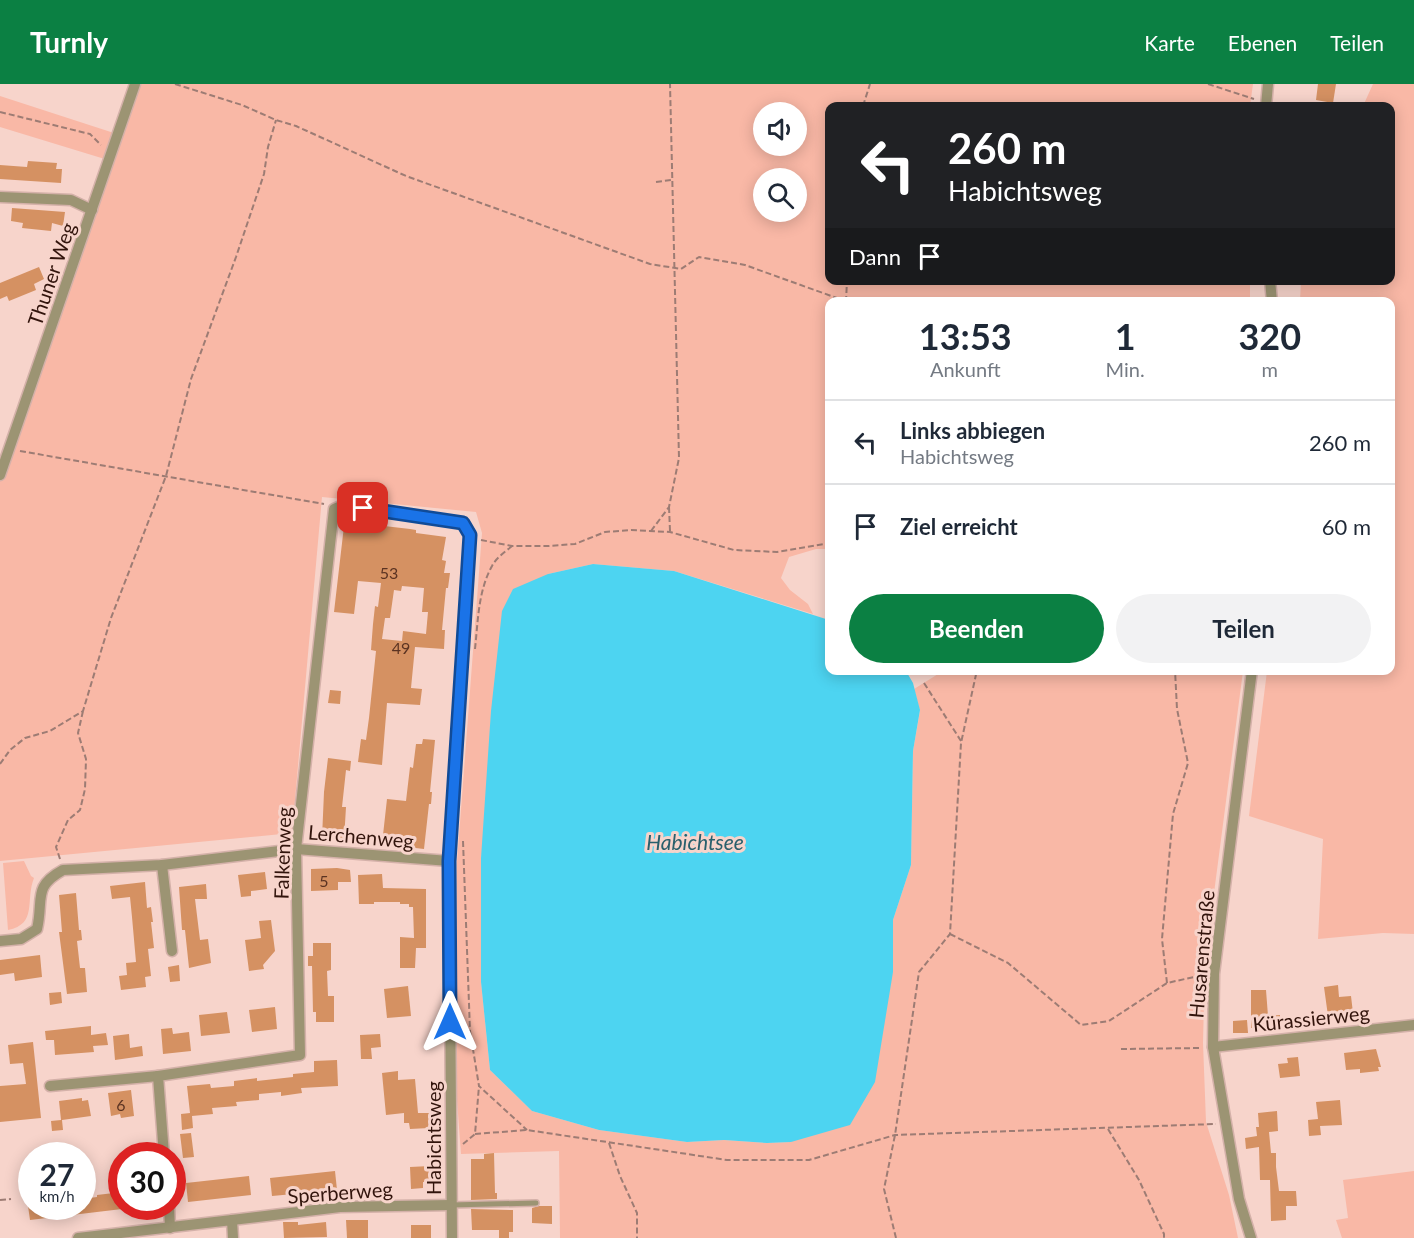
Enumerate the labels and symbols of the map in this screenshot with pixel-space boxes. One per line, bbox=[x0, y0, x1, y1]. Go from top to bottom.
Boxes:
street label: Thuner Weg bbox=[22, 219, 80, 329]
pin bbox=[337, 482, 388, 533]
house number: 53 bbox=[380, 563, 398, 582]
house number: 49 bbox=[392, 638, 410, 657]
street label: Falkenweg bbox=[268, 806, 296, 900]
street label: Lerchenweg bbox=[307, 819, 415, 853]
water label: Habichtsee bbox=[646, 829, 744, 854]
house number: 5 bbox=[319, 871, 329, 890]
street label: Husarenstraße bbox=[1183, 889, 1219, 1019]
position arrow bbox=[418, 990, 482, 1054]
street label: Kürassierweg bbox=[1251, 1000, 1371, 1036]
street label: Habichtsweg bbox=[421, 1081, 445, 1195]
house number: 6 bbox=[116, 1095, 126, 1114]
speed limit sign: 30 bbox=[108, 1142, 186, 1220]
street label: Sperberweg bbox=[287, 1176, 393, 1208]

